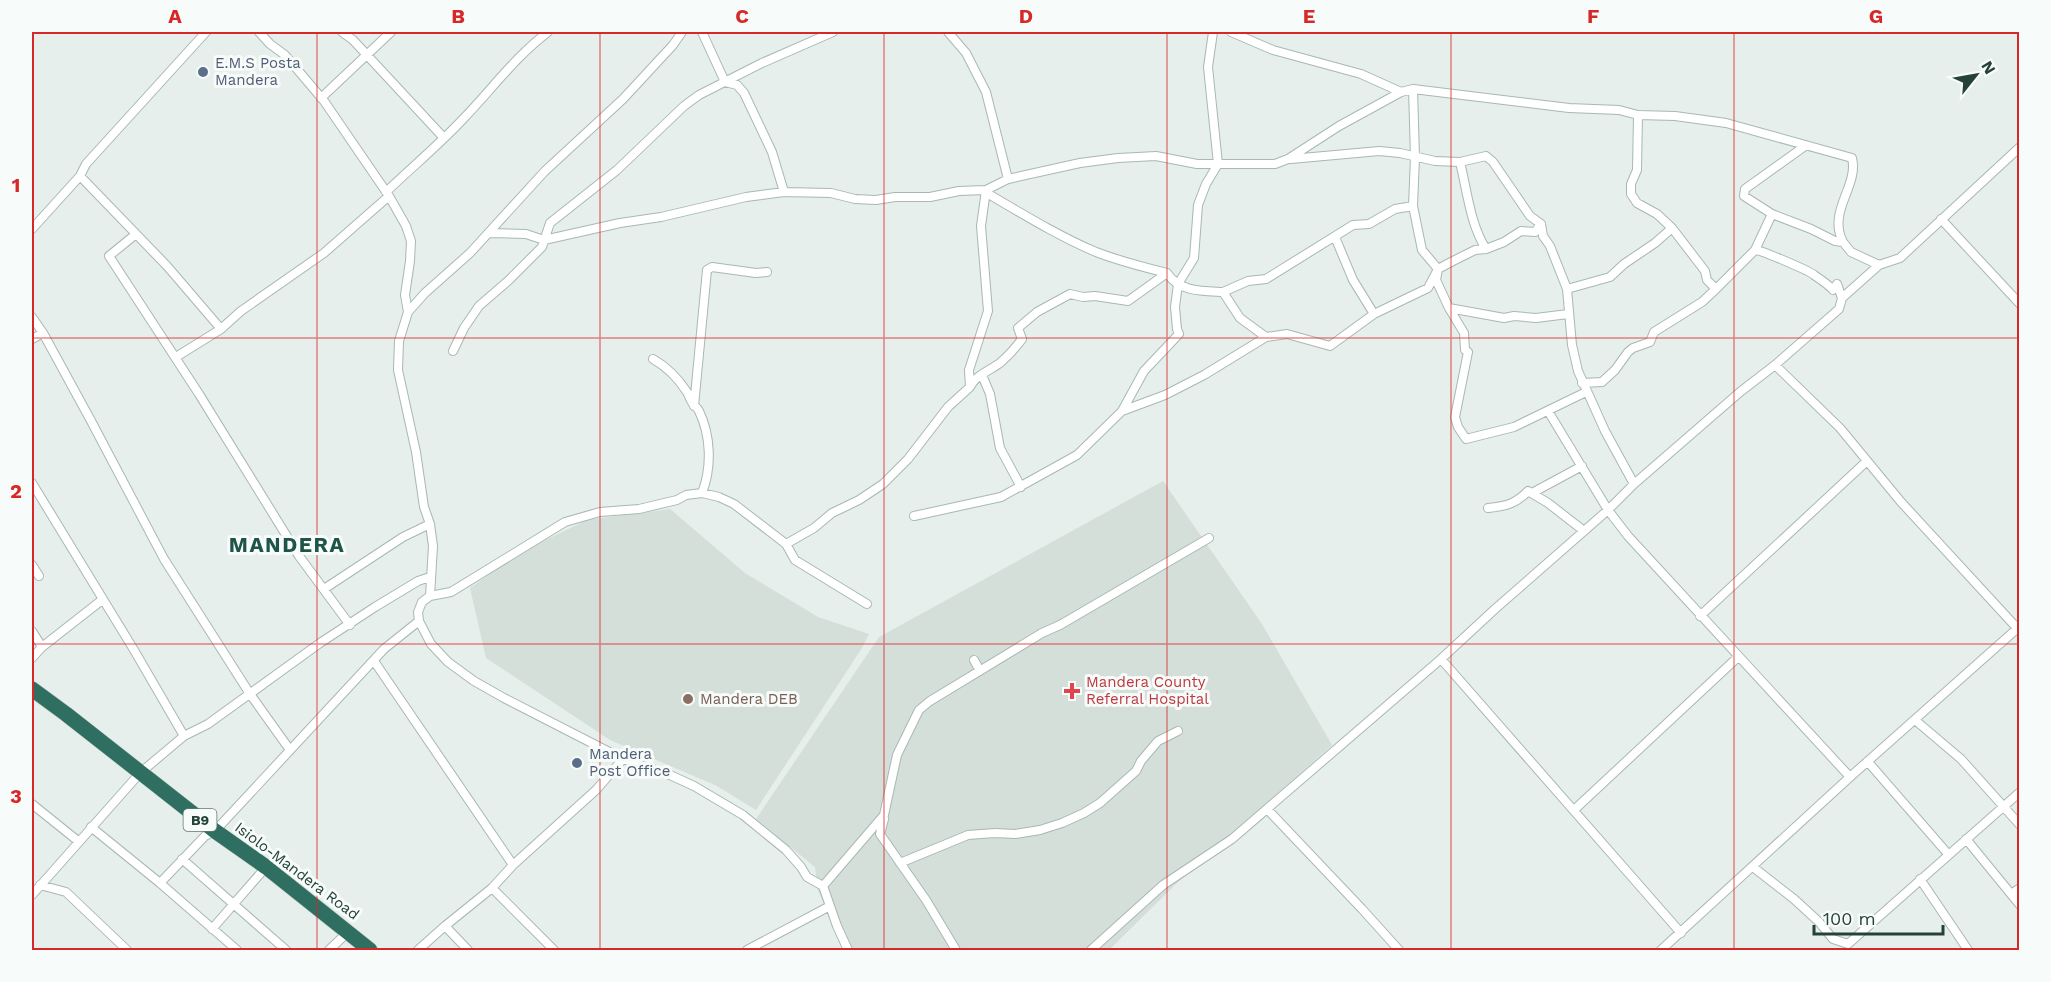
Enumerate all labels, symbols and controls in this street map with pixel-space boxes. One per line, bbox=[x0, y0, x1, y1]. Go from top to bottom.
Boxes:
text: A bbox=[168, 4, 182, 28]
text: B bbox=[451, 4, 465, 28]
text: C bbox=[735, 4, 749, 28]
text: D bbox=[1019, 4, 1033, 28]
text: E bbox=[1303, 4, 1315, 28]
text: F bbox=[1587, 4, 1599, 28]
text: G bbox=[1869, 4, 1883, 28]
north arrow bbox=[1946, 45, 2006, 105]
place label: E.M.S Posta Mandera bbox=[215, 54, 301, 89]
text: N bbox=[1977, 58, 2000, 78]
marker: E.M.S Posta Mandera bbox=[196, 65, 210, 79]
text: 1 bbox=[12, 173, 20, 197]
text: 2 bbox=[10, 479, 22, 503]
district label: MANDERA bbox=[229, 532, 345, 557]
place label: Mandera County Referral Hospital bbox=[1086, 673, 1209, 708]
marker: Mandera County Referral Hospital bbox=[1063, 682, 1081, 700]
place label: Mandera DEB bbox=[700, 690, 798, 708]
marker: Mandera DEB bbox=[681, 692, 695, 706]
place label: Mandera Post Office bbox=[589, 745, 670, 780]
marker: Mandera Post Office bbox=[570, 756, 584, 770]
text: 3 bbox=[10, 784, 22, 808]
road number: B9 bbox=[184, 809, 216, 831]
street label: Isiolo-Mandera Road bbox=[231, 818, 363, 924]
scale bar bbox=[1814, 898, 1943, 936]
text: 100 m bbox=[1823, 908, 1876, 929]

